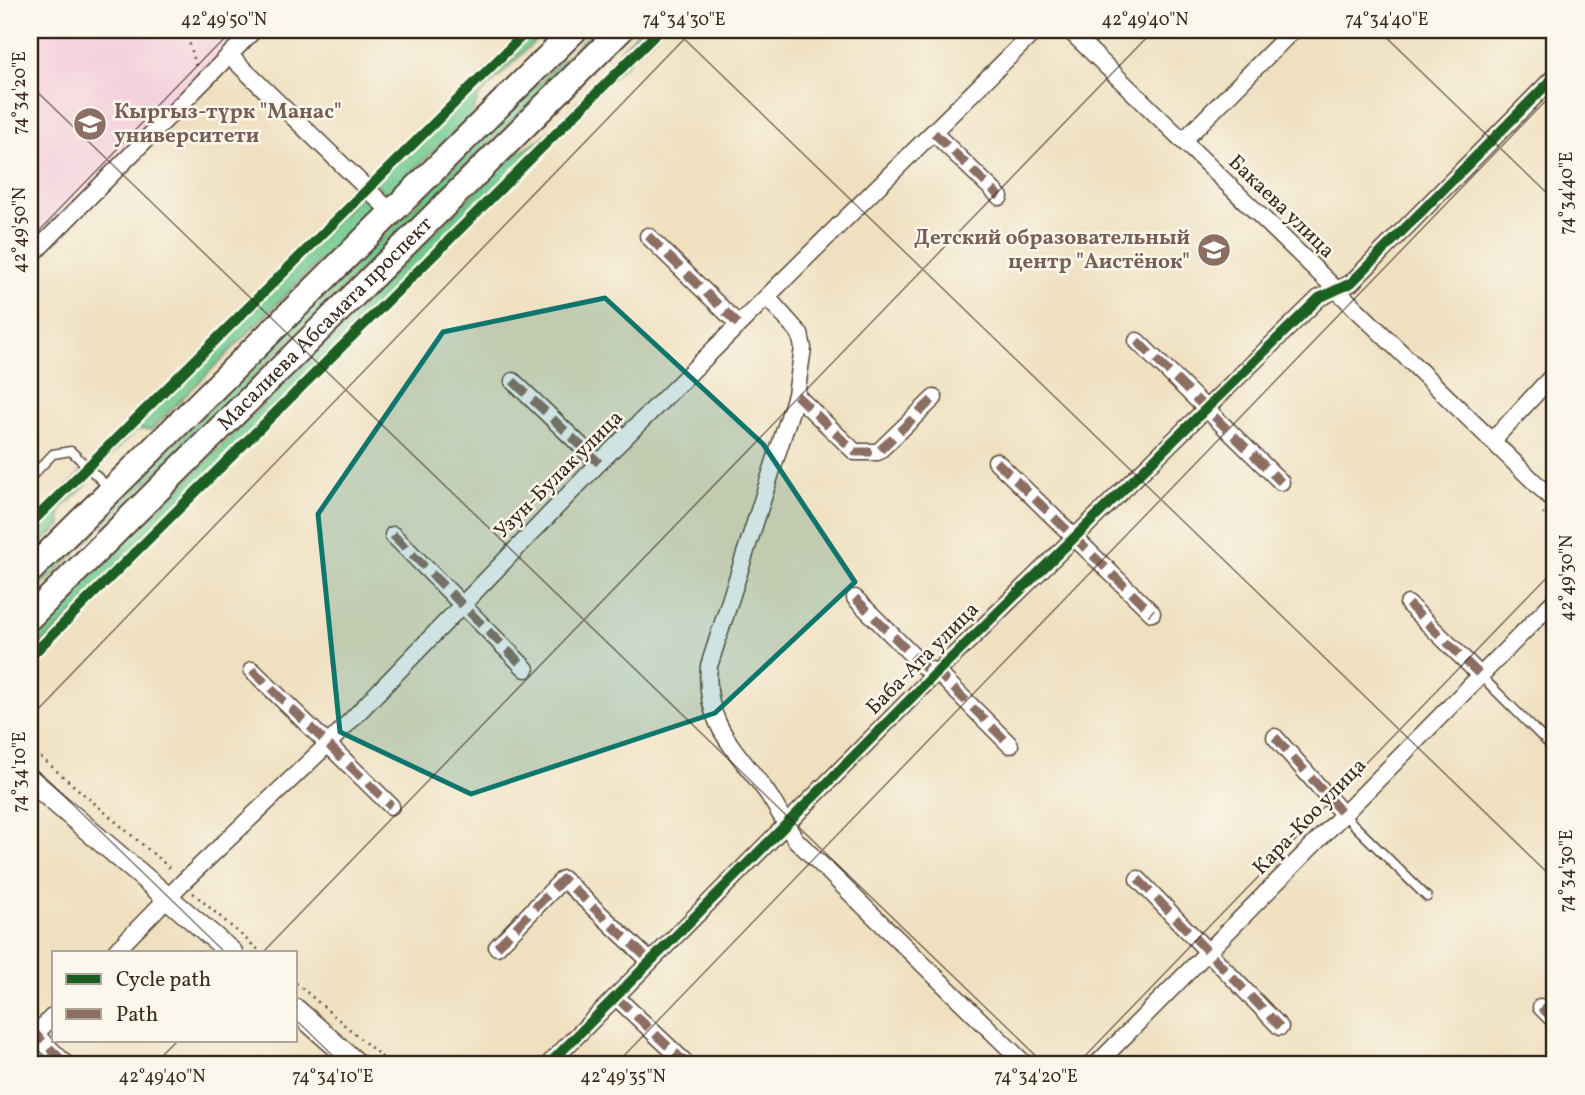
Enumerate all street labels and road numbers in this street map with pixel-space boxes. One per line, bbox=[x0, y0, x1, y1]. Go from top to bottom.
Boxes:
street label: Бакаева улица bbox=[1221, 149, 1341, 265]
street label: Масалиева Абсамата проспект bbox=[211, 210, 440, 437]
street label: Узун-Булак улица bbox=[488, 404, 630, 546]
street label: Баба-Ата улица bbox=[860, 596, 986, 722]
street label: Кара-Коо улица bbox=[1247, 752, 1373, 882]

